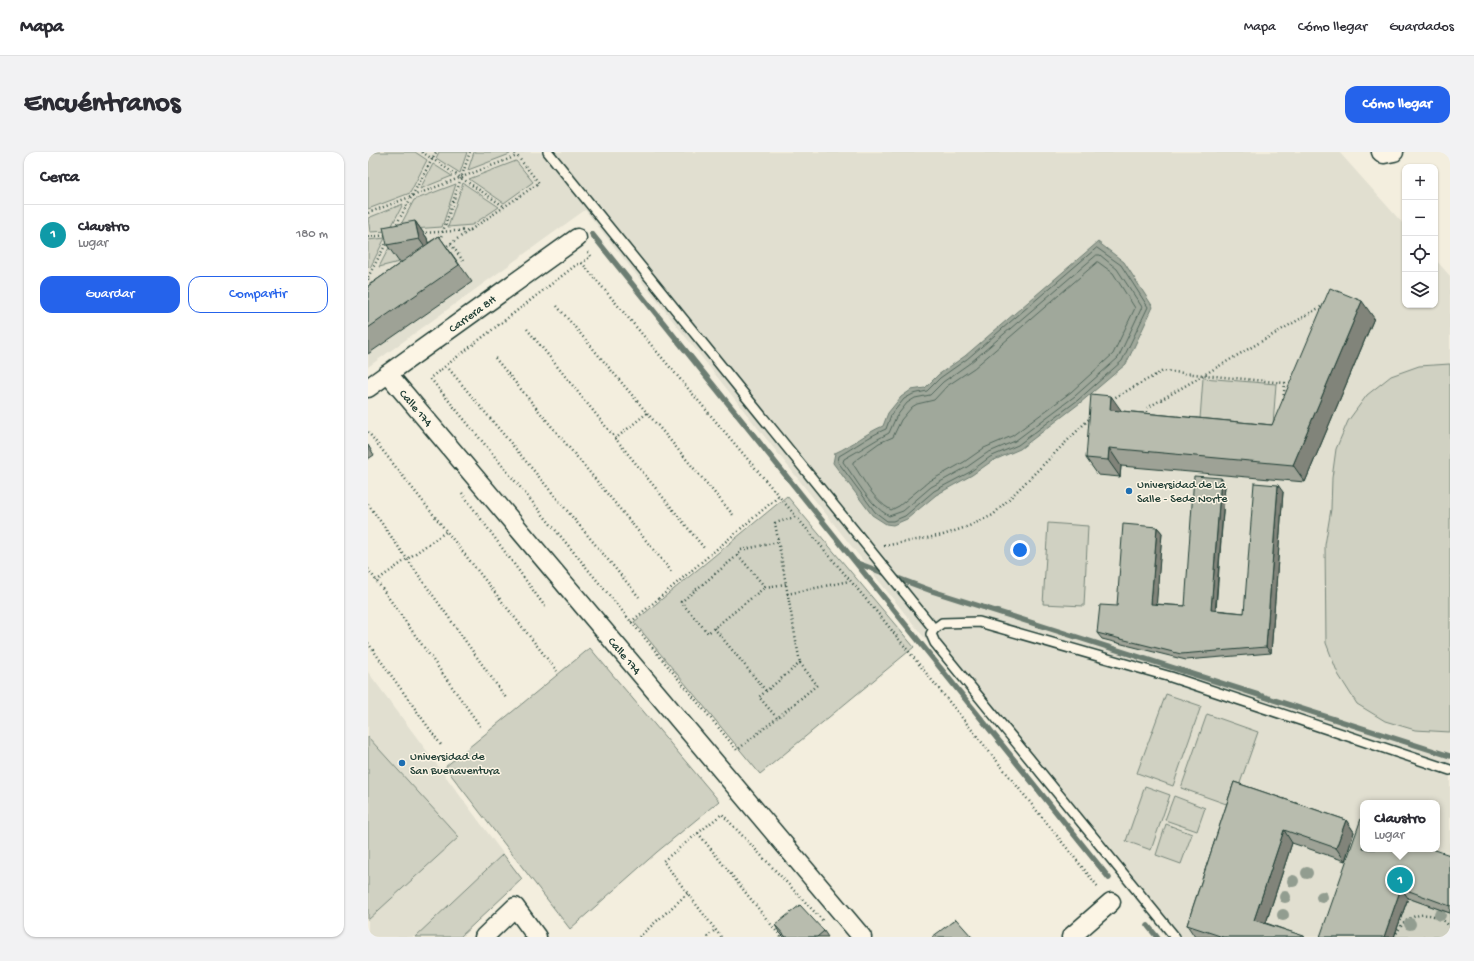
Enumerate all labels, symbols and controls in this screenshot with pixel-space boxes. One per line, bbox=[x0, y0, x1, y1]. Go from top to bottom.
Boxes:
text: Mapa bbox=[20, 16, 64, 39]
text: Mapa bbox=[1244, 19, 1276, 36]
text: Cómo llegar bbox=[1298, 19, 1367, 36]
text: Guardados bbox=[1389, 19, 1454, 36]
button: Cómo llegar bbox=[1345, 86, 1450, 123]
text: Encuéntranos bbox=[24, 88, 180, 121]
map controls bbox=[1402, 164, 1438, 308]
button: + bbox=[1402, 164, 1438, 200]
text: Cerca bbox=[40, 168, 79, 188]
button: − bbox=[1402, 200, 1438, 236]
text: Claustro bbox=[78, 218, 130, 236]
text: 1 bbox=[50, 227, 56, 242]
text: 180 m bbox=[296, 227, 328, 242]
text: Lugar bbox=[78, 236, 108, 251]
button: locate bbox=[1402, 236, 1438, 272]
button: layers bbox=[1402, 272, 1438, 308]
button: Guardar bbox=[40, 276, 180, 313]
button: Compartir bbox=[188, 276, 328, 313]
street label: Carrera 8H bbox=[447, 293, 500, 337]
street label: Calle 174 bbox=[395, 387, 435, 431]
place label: Universidad de La Salle - Sede Norte bbox=[1137, 479, 1228, 507]
marker: Universidad de La Salle - Sede Norte bbox=[1124, 486, 1134, 496]
your location bbox=[1010, 540, 1030, 560]
street label: Calle 174 bbox=[604, 635, 643, 679]
place label: Universidad de San Buenaventura bbox=[410, 751, 500, 779]
marker: Universidad de San Buenaventura bbox=[397, 758, 407, 768]
popup bbox=[1360, 800, 1440, 852]
text: Claustro bbox=[1374, 810, 1426, 828]
text: Lugar bbox=[1374, 828, 1404, 843]
pin: 1 bbox=[1387, 865, 1413, 895]

